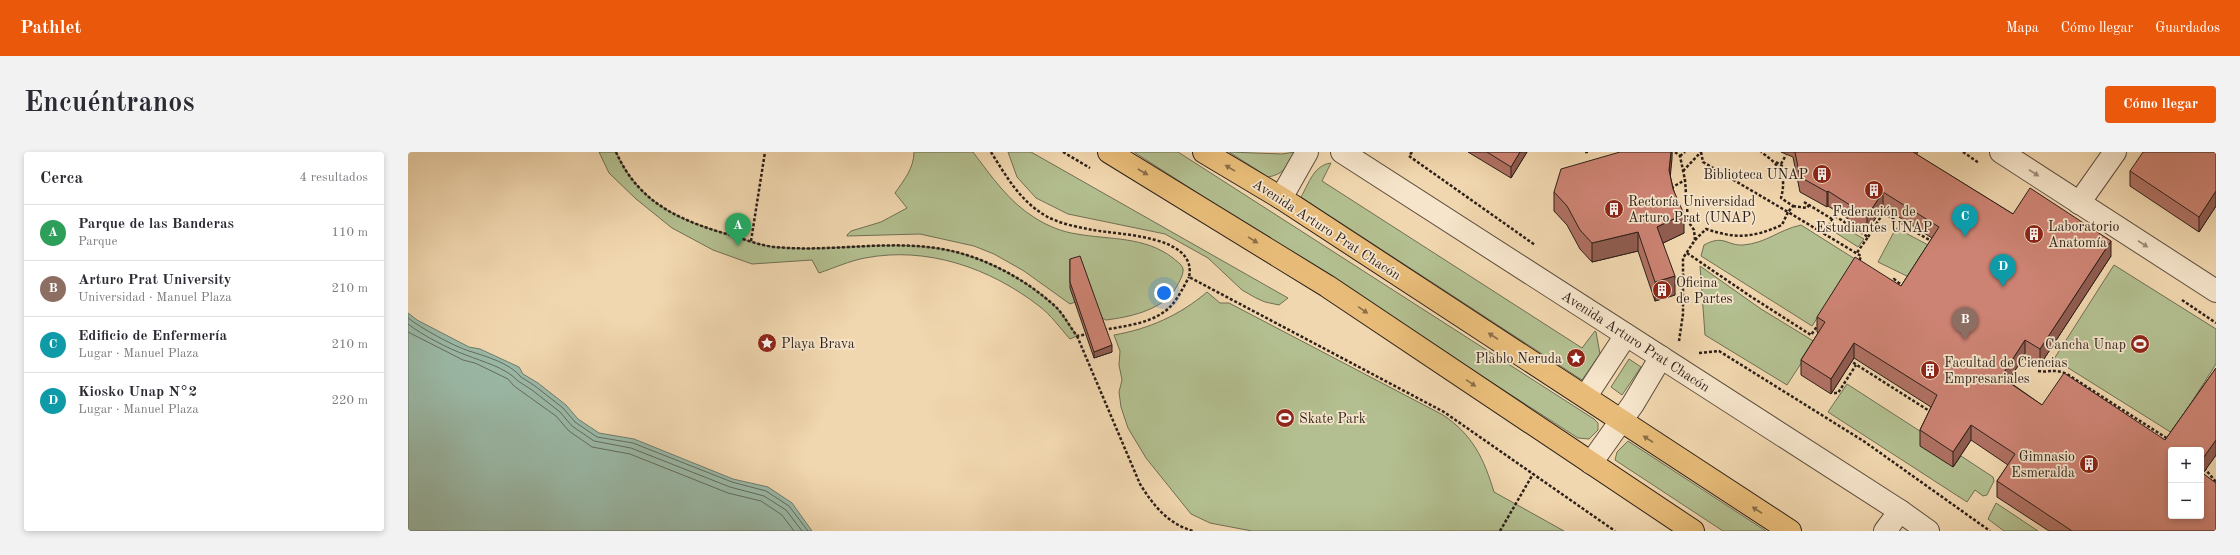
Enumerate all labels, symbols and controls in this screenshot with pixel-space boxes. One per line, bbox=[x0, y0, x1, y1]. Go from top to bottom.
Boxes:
text: Pathlet bbox=[20, 19, 81, 38]
text: Mapa bbox=[2006, 21, 2039, 35]
text: Cómo llegar bbox=[2061, 21, 2133, 35]
text: Guardados bbox=[2155, 21, 2220, 35]
button: Cómo llegar bbox=[2105, 86, 2216, 123]
text: Encuéntranos bbox=[24, 90, 194, 118]
building icon: Biblioteca UNAP bbox=[1811, 163, 1833, 185]
one-way arrow bbox=[1225, 164, 1235, 172]
one-way arrow bbox=[1137, 168, 1149, 175]
place label: Biblioteca UNAP bbox=[1703, 168, 1808, 182]
one-way arrow bbox=[2029, 169, 2039, 177]
text: Cerca bbox=[40, 170, 83, 187]
text: 4 resultados bbox=[300, 171, 368, 184]
street label: Avenida Arturo Prat Chacón bbox=[1250, 177, 1403, 283]
building icon: Federación de Estudiantes UNAP bbox=[1863, 179, 1885, 201]
place label: Rectoría Universidad Arturo Prat (UNAP) bbox=[1628, 195, 1756, 225]
building icon: Rectoría Universidad Arturo Prat (UNAP) bbox=[1603, 198, 1625, 220]
pin: C bbox=[1952, 204, 1978, 237]
place label: Federación de Estudiantes UNAP bbox=[1816, 205, 1932, 235]
pin: A bbox=[725, 213, 751, 246]
text: Parque de las Banderas bbox=[78, 217, 234, 232]
place label: Laboratorio Anatomía bbox=[2048, 220, 2119, 250]
building icon: Laboratorio Anatomía bbox=[2023, 223, 2045, 245]
text: A bbox=[48, 226, 58, 239]
text: 110 m bbox=[331, 226, 368, 239]
text: Parque bbox=[78, 235, 117, 248]
one-way arrow bbox=[1247, 237, 1259, 244]
one-way arrow bbox=[2138, 240, 2148, 248]
pin: D bbox=[1990, 254, 2016, 287]
text: Arturo Prat University bbox=[78, 273, 232, 288]
place label: Oficina de Partes bbox=[1676, 276, 1733, 306]
building icon: Oficina de Partes bbox=[1651, 279, 1673, 301]
text: B bbox=[48, 282, 58, 295]
text: 210 m bbox=[331, 282, 368, 295]
your location bbox=[1154, 283, 1174, 303]
street label: Avenida Arturo Prat Chacón bbox=[1559, 289, 1712, 395]
text: Universidad · Manuel Plaza bbox=[78, 291, 232, 304]
one-way arrow bbox=[1357, 307, 1369, 314]
pin: B bbox=[1952, 307, 1978, 340]
text: Edificio de Enfermería bbox=[78, 329, 227, 344]
place icon: Playa Brava bbox=[756, 332, 778, 354]
one-way arrow bbox=[1488, 332, 1498, 340]
sports icon: Cancha Unap bbox=[2129, 333, 2151, 355]
place label: Playa Brava bbox=[781, 337, 855, 351]
text: C bbox=[49, 338, 57, 351]
text: 210 m bbox=[331, 338, 368, 351]
place label: Cancha Unap bbox=[2045, 338, 2126, 352]
text: Lugar · Manuel Plaza bbox=[78, 347, 199, 360]
place icon: Plablo Neruda bbox=[1565, 347, 1587, 369]
place label: Plablo Neruda bbox=[1475, 352, 1562, 366]
place label: Facultad de Ciencias Empresariales bbox=[1944, 356, 2068, 386]
building icon: Facultad de Ciencias Empresariales bbox=[1919, 359, 1941, 381]
one-way arrow bbox=[1466, 379, 1476, 387]
text: Kiosko Unap N°2 bbox=[78, 385, 197, 400]
text: D bbox=[48, 394, 58, 407]
text: 220 m bbox=[331, 394, 368, 407]
text: Lugar · Manuel Plaza bbox=[78, 403, 199, 416]
sports icon: Skate Park bbox=[1274, 407, 1296, 429]
place label: Skate Park bbox=[1299, 412, 1366, 426]
one-way arrow bbox=[1643, 435, 1654, 442]
map controls bbox=[2168, 447, 2204, 519]
button: + bbox=[2168, 447, 2204, 483]
place label: Gimnasio Esmeralda bbox=[2011, 450, 2075, 480]
building icon: Gimnasio Esmeralda bbox=[2078, 453, 2100, 475]
button: − bbox=[2168, 483, 2204, 519]
one-way arrow bbox=[1751, 506, 1763, 513]

